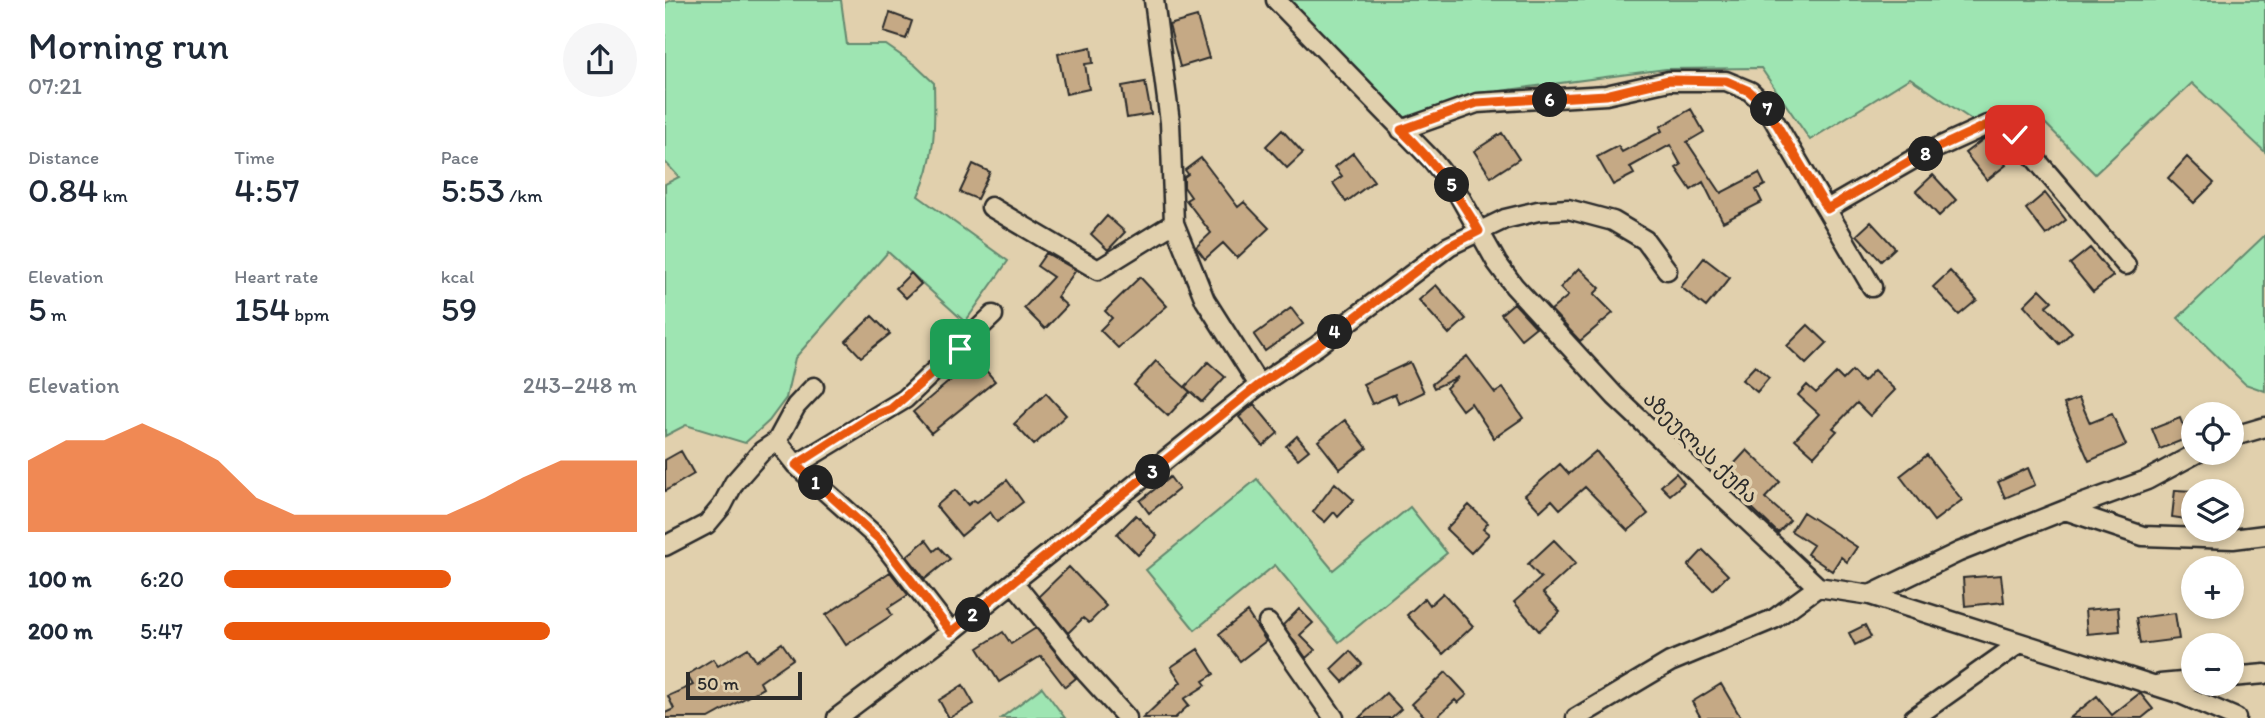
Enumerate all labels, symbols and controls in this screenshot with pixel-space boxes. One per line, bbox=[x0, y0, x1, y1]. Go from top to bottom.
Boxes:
text: Morning run bbox=[28, 23, 229, 69]
button: share bbox=[563, 23, 637, 97]
text: 07:21 bbox=[28, 72, 82, 100]
pin: 6 bbox=[1533, 82, 1568, 118]
text: 6 bbox=[1544, 88, 1555, 111]
pin: 7 bbox=[1751, 92, 1785, 126]
text: 7 bbox=[1763, 97, 1772, 120]
pin bbox=[1985, 105, 2045, 165]
icon: check bbox=[1996, 116, 2034, 154]
pin: 8 bbox=[1909, 136, 1943, 172]
text: 8 bbox=[1920, 142, 1931, 165]
text: Distance bbox=[28, 146, 99, 169]
text: Time bbox=[234, 146, 275, 169]
text: Pace bbox=[441, 146, 479, 169]
pin: 5 bbox=[1435, 168, 1469, 202]
text: 0.84 bbox=[28, 169, 98, 211]
text: 4:57 bbox=[234, 169, 300, 211]
text: 5:53 bbox=[441, 169, 505, 211]
text: 5 bbox=[1447, 173, 1456, 196]
text: km bbox=[98, 184, 128, 207]
text: /km bbox=[505, 184, 542, 207]
text: Elevation bbox=[28, 265, 104, 288]
text: Heart rate bbox=[234, 265, 318, 288]
text: kcal bbox=[441, 265, 474, 288]
text: 5 bbox=[28, 288, 46, 330]
text: 154 bbox=[234, 288, 290, 330]
text: 59 bbox=[441, 288, 477, 330]
text: m bbox=[46, 303, 67, 326]
text: bpm bbox=[290, 303, 330, 326]
pin: 4 bbox=[1317, 314, 1353, 350]
pin bbox=[930, 319, 990, 379]
text: 4 bbox=[1329, 320, 1340, 343]
icon: arrive bbox=[941, 330, 979, 368]
text: Elevation bbox=[28, 371, 119, 399]
text: 243–248 m bbox=[523, 371, 637, 399]
street label: აზეულას ქუჩა bbox=[1638, 386, 1764, 509]
map controls bbox=[2181, 402, 2244, 696]
button: locate bbox=[2181, 402, 2244, 465]
pin: 3 bbox=[1135, 454, 1170, 490]
text: 3 bbox=[1147, 460, 1158, 483]
pin: 1 bbox=[799, 466, 833, 500]
text: 1 bbox=[811, 471, 820, 494]
button: layers bbox=[2181, 479, 2244, 542]
button: + bbox=[2181, 556, 2244, 619]
text: 100 m bbox=[28, 565, 92, 593]
text: 6:20 bbox=[140, 565, 184, 593]
pin: 2 bbox=[955, 598, 991, 632]
text: 2 bbox=[968, 603, 978, 626]
text: 200 m bbox=[28, 617, 93, 645]
text: 5:47 bbox=[140, 617, 183, 645]
button: − bbox=[2181, 633, 2244, 696]
scale bar bbox=[686, 669, 801, 701]
text: 50 m bbox=[697, 672, 739, 695]

